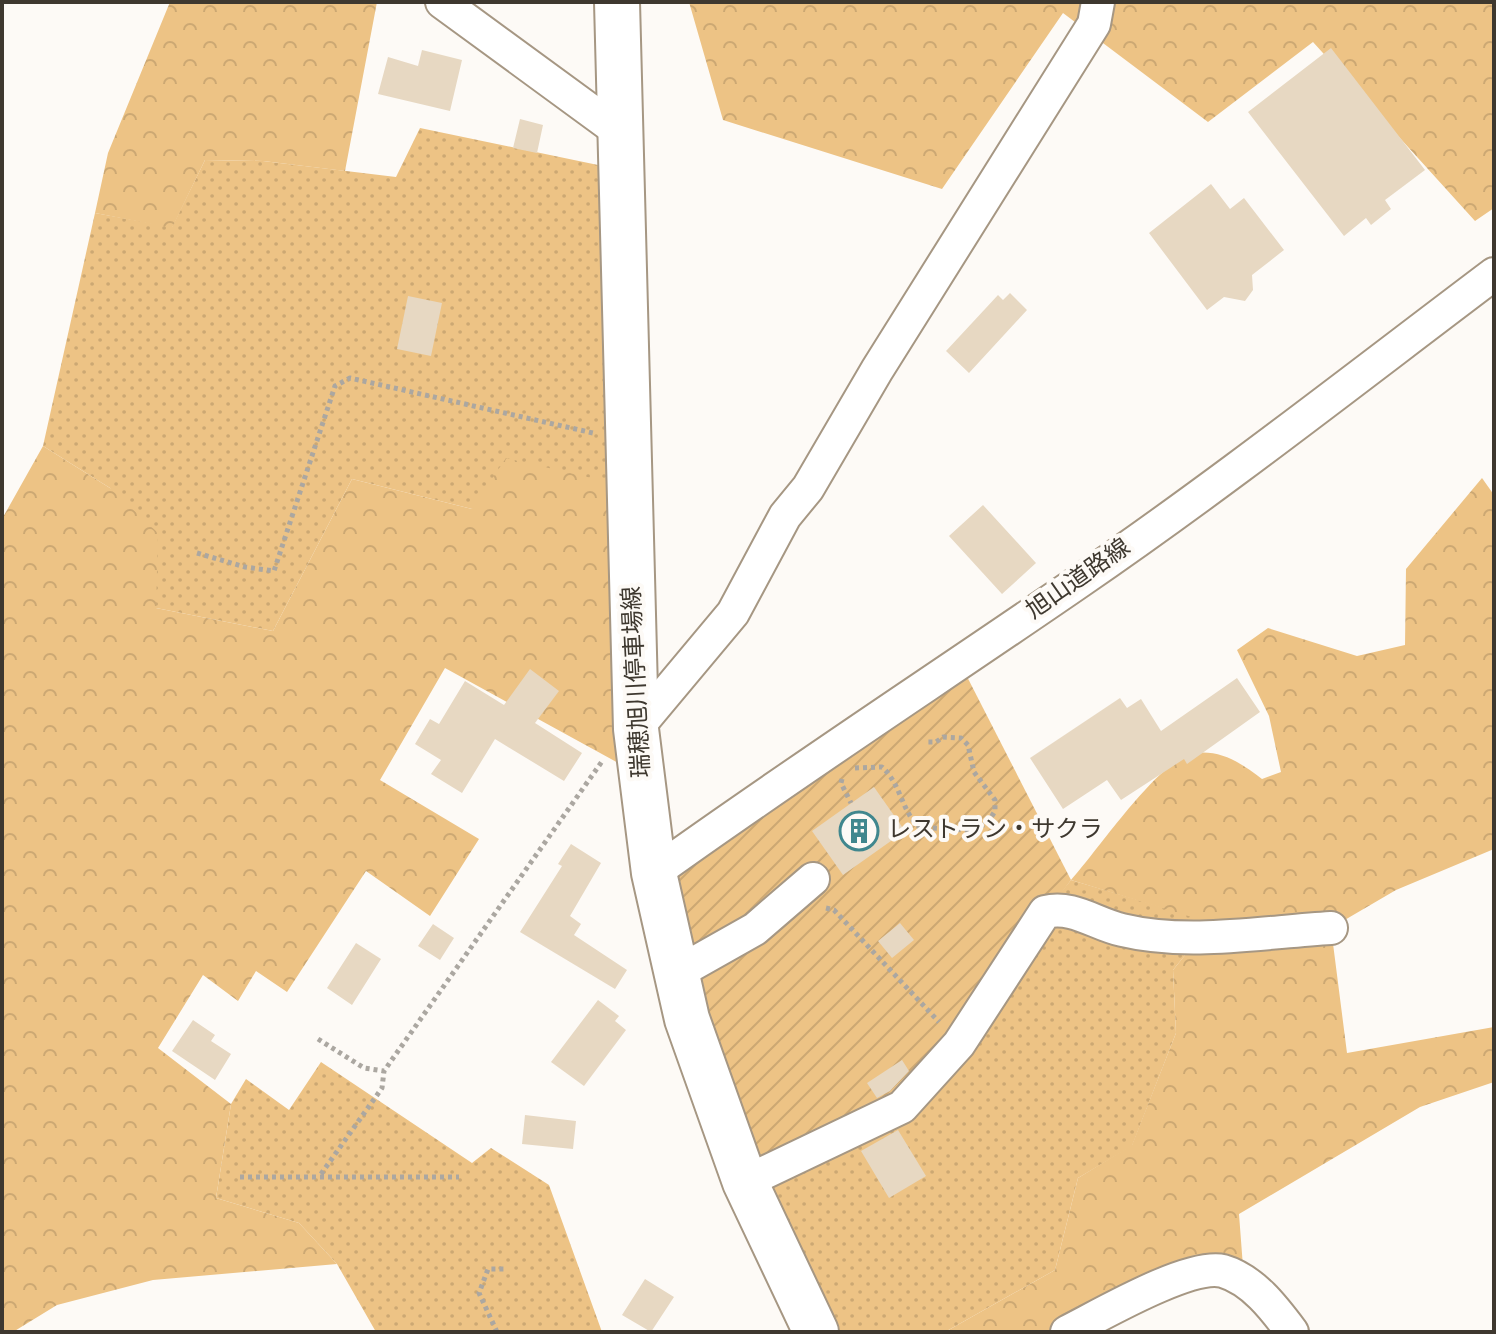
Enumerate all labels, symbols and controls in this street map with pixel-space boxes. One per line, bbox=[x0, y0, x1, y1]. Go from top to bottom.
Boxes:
street label: 旭山道路線 bbox=[1021, 533, 1137, 627]
street label: 瑞穂旭川停車場線 bbox=[618, 585, 658, 779]
building icon: レストラン・サクラ bbox=[838, 810, 880, 852]
place label: レストラン・サクラ bbox=[887, 816, 1103, 846]

